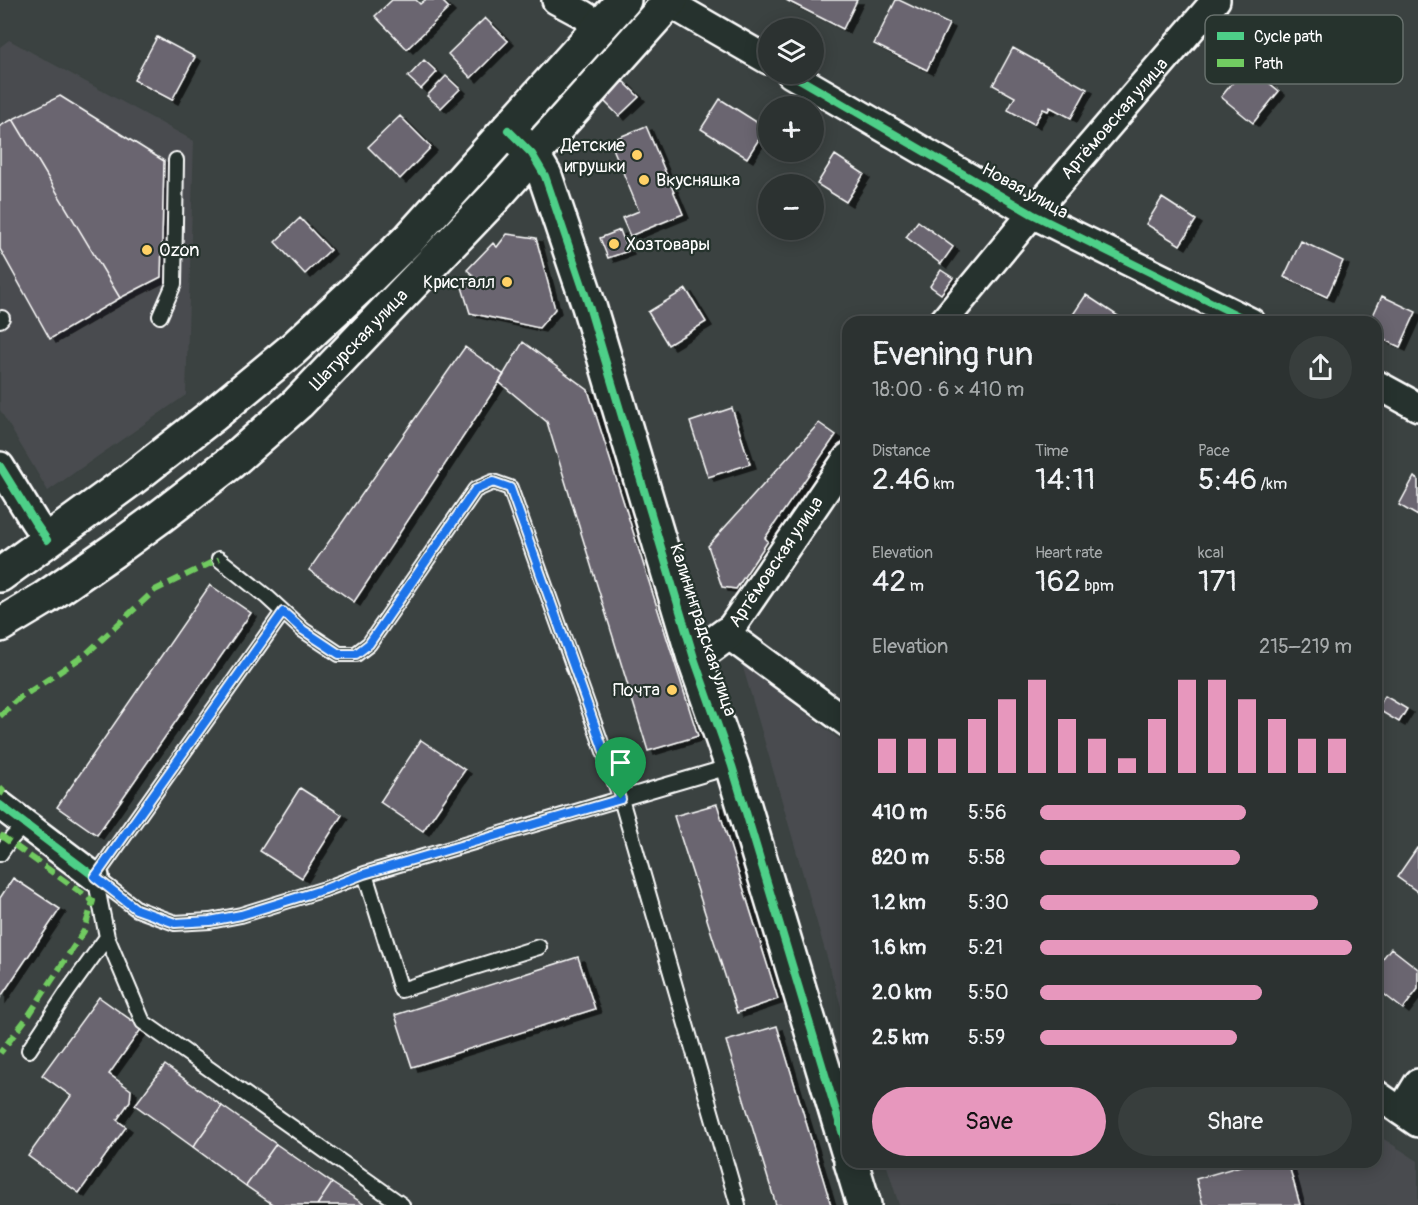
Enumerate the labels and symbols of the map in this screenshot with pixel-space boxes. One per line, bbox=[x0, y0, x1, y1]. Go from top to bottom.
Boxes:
legend bbox=[1205, 15, 1403, 84]
text: Cycle path bbox=[1254, 27, 1322, 47]
street label: Артёмовская улица bbox=[1055, 53, 1173, 184]
text: Path bbox=[1254, 54, 1283, 74]
place label: Детские игрушки bbox=[560, 134, 625, 178]
marker: Детские игрушки bbox=[630, 148, 644, 162]
street label: Новая улица bbox=[978, 158, 1072, 224]
place label: Вкусняшка bbox=[656, 169, 740, 192]
marker: Вкусняшка bbox=[637, 173, 651, 187]
place label: Хозтовары bbox=[626, 233, 710, 256]
marker: Хозтовары bbox=[607, 237, 621, 251]
place label: Ozon bbox=[159, 239, 199, 262]
marker: Ozon bbox=[140, 243, 154, 257]
place label: Кристалл bbox=[423, 271, 495, 294]
marker: Кристалл bbox=[500, 275, 514, 289]
street label: Шатурская улица bbox=[305, 284, 413, 395]
street label: Артёмовская улица bbox=[724, 492, 828, 632]
street label: Калининградская улица bbox=[664, 541, 742, 719]
place label: Почта bbox=[613, 679, 660, 702]
marker: Почта bbox=[665, 683, 679, 697]
pin bbox=[595, 737, 646, 799]

